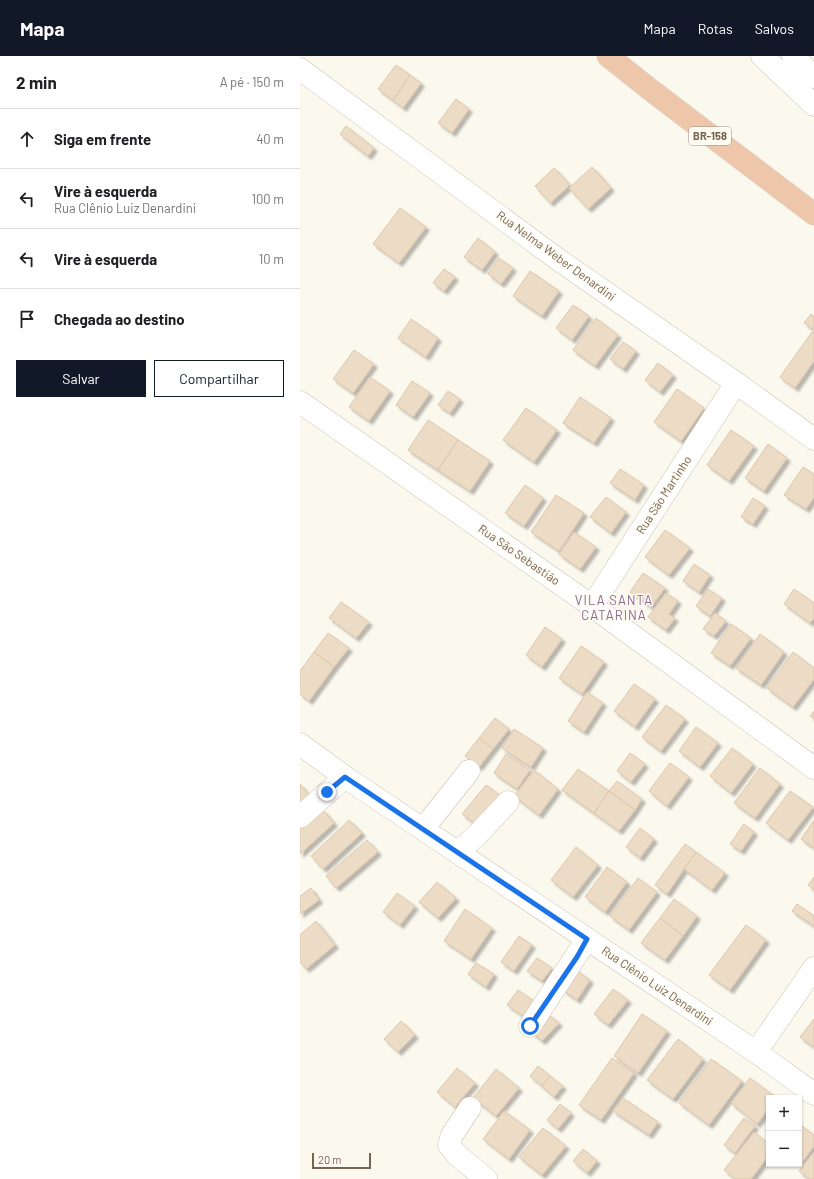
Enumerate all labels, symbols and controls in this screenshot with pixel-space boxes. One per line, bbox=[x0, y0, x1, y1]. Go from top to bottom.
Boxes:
text: Mapa bbox=[20, 17, 64, 40]
text: Mapa bbox=[644, 20, 676, 37]
text: Rotas bbox=[698, 20, 733, 37]
text: Salvos bbox=[755, 20, 794, 37]
text: 2 min bbox=[16, 72, 57, 92]
text: A pé · 150 m bbox=[220, 74, 284, 90]
road number: BR-158 bbox=[689, 127, 731, 145]
icon: ahead bbox=[16, 128, 38, 150]
text: Siga em frente bbox=[54, 130, 151, 148]
text: 40 m bbox=[256, 131, 284, 147]
text: Vire à esquerda bbox=[54, 182, 157, 200]
icon: left bbox=[16, 188, 38, 210]
text: 100 m bbox=[251, 191, 284, 207]
text: Rua Clênio Luiz Denardini bbox=[54, 200, 196, 216]
street label: Rua Nelma Weber Denardini bbox=[494, 207, 619, 303]
icon: left bbox=[16, 248, 38, 270]
text: Vire à esquerda bbox=[54, 250, 157, 268]
text: 10 m bbox=[259, 251, 284, 267]
icon: arrive bbox=[16, 308, 38, 330]
text: Chegada ao destino bbox=[54, 310, 185, 328]
button: Salvar bbox=[16, 360, 146, 397]
button: Compartilhar bbox=[154, 360, 284, 397]
street label: Rua São Martinho bbox=[633, 453, 694, 536]
street label: Rua São Sebastião bbox=[476, 521, 563, 587]
district label: VILA SANTA CATARINA bbox=[575, 592, 653, 623]
route end bbox=[318, 783, 336, 801]
street label: Rua Clênio Luiz Denardini bbox=[599, 943, 716, 1028]
route start bbox=[521, 1017, 539, 1035]
map controls bbox=[766, 1095, 802, 1167]
button: + bbox=[766, 1095, 802, 1131]
button: − bbox=[766, 1131, 802, 1167]
scale bar bbox=[312, 1151, 371, 1170]
text: 20 m bbox=[318, 1153, 341, 1166]

